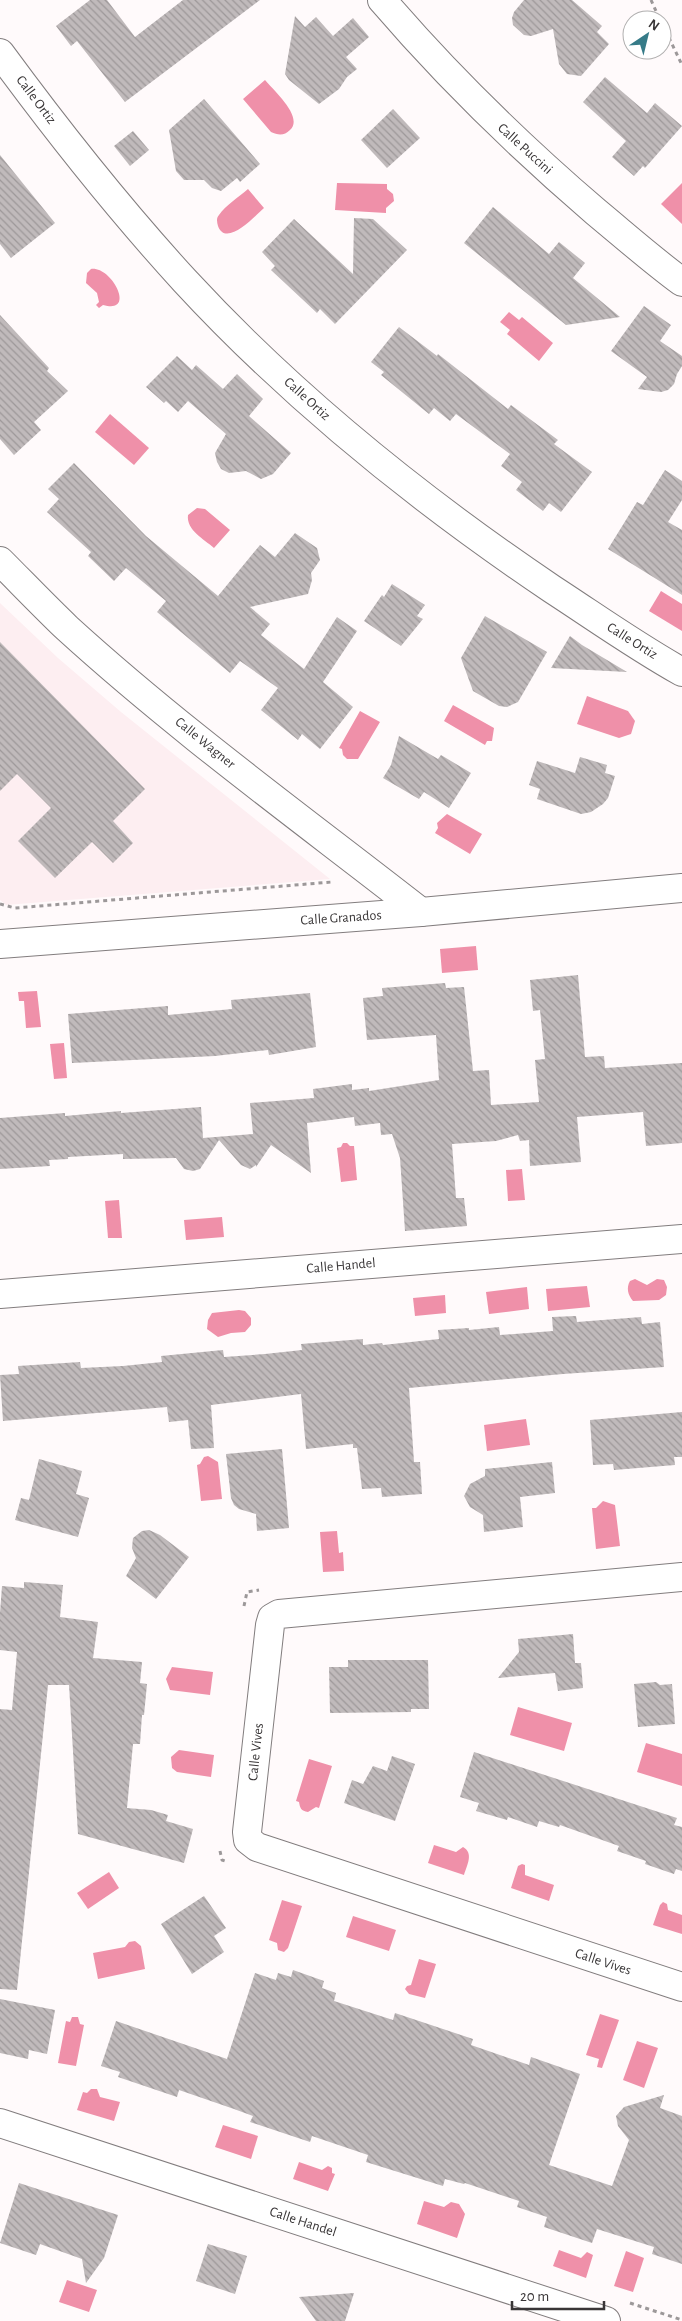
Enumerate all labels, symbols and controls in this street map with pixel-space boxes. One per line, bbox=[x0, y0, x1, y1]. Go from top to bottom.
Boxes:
north arrow bbox=[622, 10, 672, 60]
text: N bbox=[646, 17, 662, 34]
street label: Calle Ortiz bbox=[13, 73, 59, 127]
street label: Calle Puccini bbox=[495, 121, 555, 177]
street label: Calle Ortiz bbox=[281, 375, 333, 423]
street label: Calle Ortiz bbox=[604, 620, 660, 662]
street label: Calle Wagner bbox=[172, 715, 238, 772]
street label: Calle Granados bbox=[300, 908, 382, 928]
street label: Calle Handel bbox=[306, 1256, 376, 1276]
street label: Calle Vives bbox=[246, 1722, 266, 1782]
street label: Calle Vives bbox=[573, 1946, 633, 1978]
street label: Calle Handel bbox=[268, 2205, 338, 2239]
scale bar bbox=[512, 2278, 604, 2310]
text: 20 m bbox=[520, 2289, 549, 2304]

